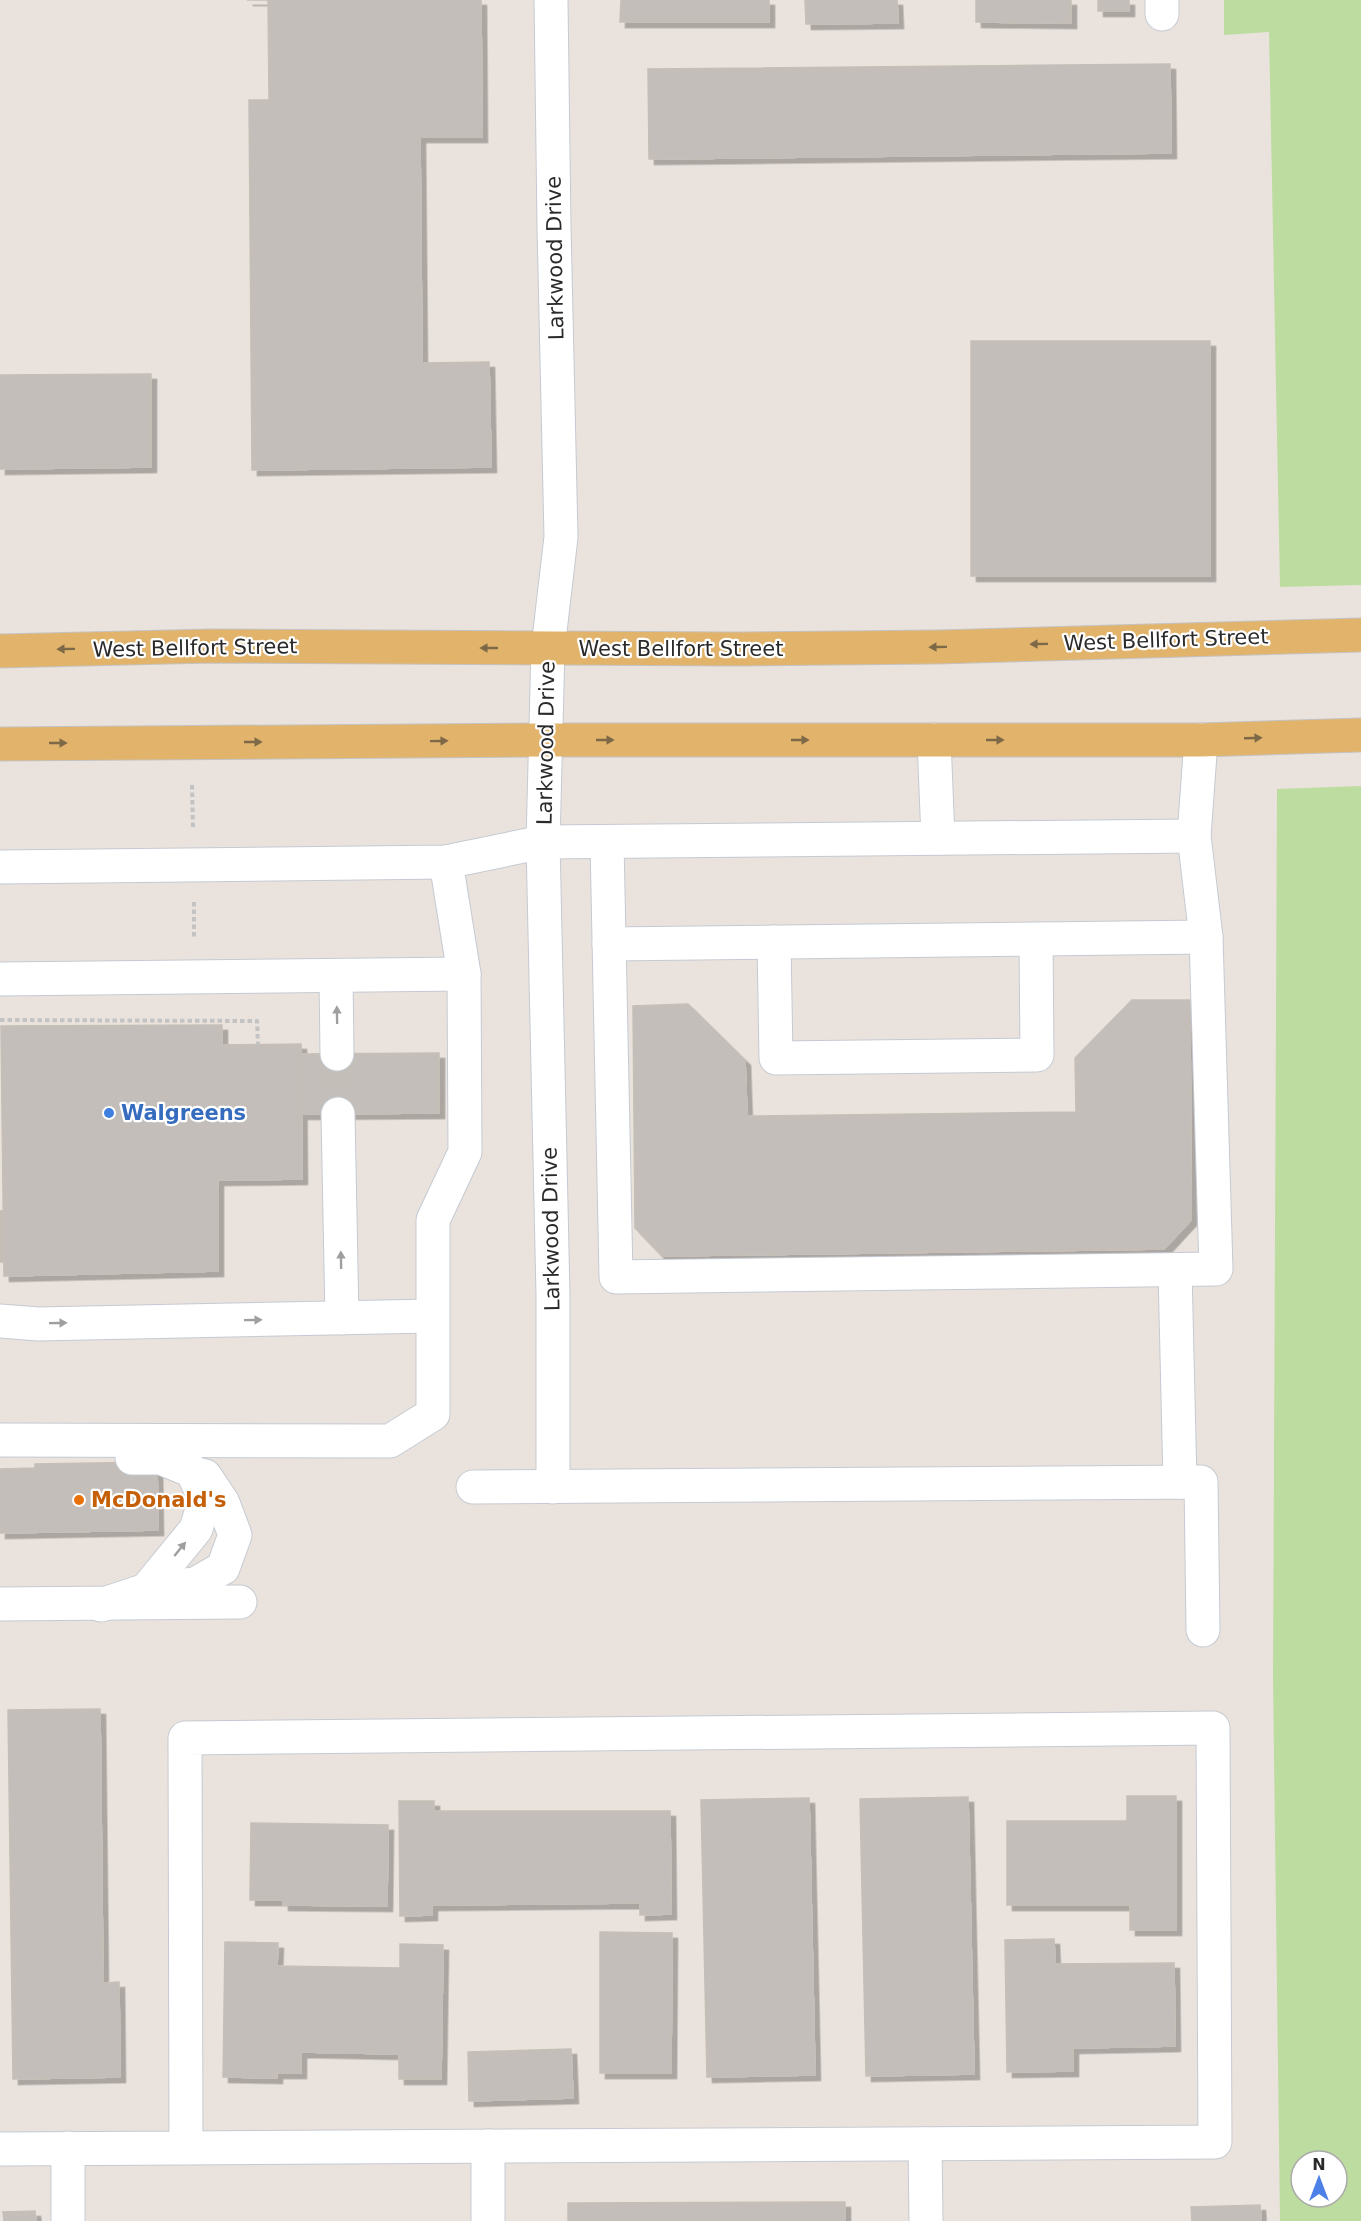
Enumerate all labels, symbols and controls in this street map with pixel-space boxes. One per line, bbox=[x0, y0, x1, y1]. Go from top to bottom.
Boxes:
street label: Larkwood Drive bbox=[542, 176, 568, 340]
street label: West Bellfort Street bbox=[1063, 624, 1269, 656]
street label: West Bellfort Street bbox=[92, 634, 298, 662]
street label: West Bellfort Street bbox=[579, 637, 783, 661]
one-way arrow bbox=[1030, 639, 1049, 649]
one-way arrow bbox=[928, 642, 947, 652]
one-way arrow bbox=[480, 643, 499, 653]
one-way arrow bbox=[56, 645, 75, 654]
street label: Larkwood Drive bbox=[533, 661, 559, 825]
one-way arrow bbox=[1243, 733, 1262, 743]
one-way arrow bbox=[595, 735, 614, 745]
one-way arrow bbox=[790, 735, 809, 745]
one-way arrow bbox=[985, 735, 1004, 745]
one-way arrow bbox=[429, 736, 448, 746]
one-way arrow bbox=[244, 737, 263, 747]
one-way arrow bbox=[49, 738, 68, 748]
one-way arrow bbox=[332, 1005, 342, 1024]
place label: Walgreens bbox=[121, 1101, 246, 1125]
marker: Walgreens bbox=[102, 1106, 116, 1120]
street label: Larkwood Drive bbox=[538, 1147, 564, 1311]
one-way arrow bbox=[336, 1250, 346, 1269]
one-way arrow bbox=[244, 1315, 263, 1325]
one-way arrow bbox=[49, 1319, 68, 1328]
place label: McDonald's bbox=[91, 1488, 227, 1512]
marker: McDonald's bbox=[72, 1493, 86, 1507]
one-way arrow bbox=[173, 1541, 185, 1556]
north arrow bbox=[1289, 2149, 1349, 2209]
text: N bbox=[1312, 2155, 1326, 2174]

